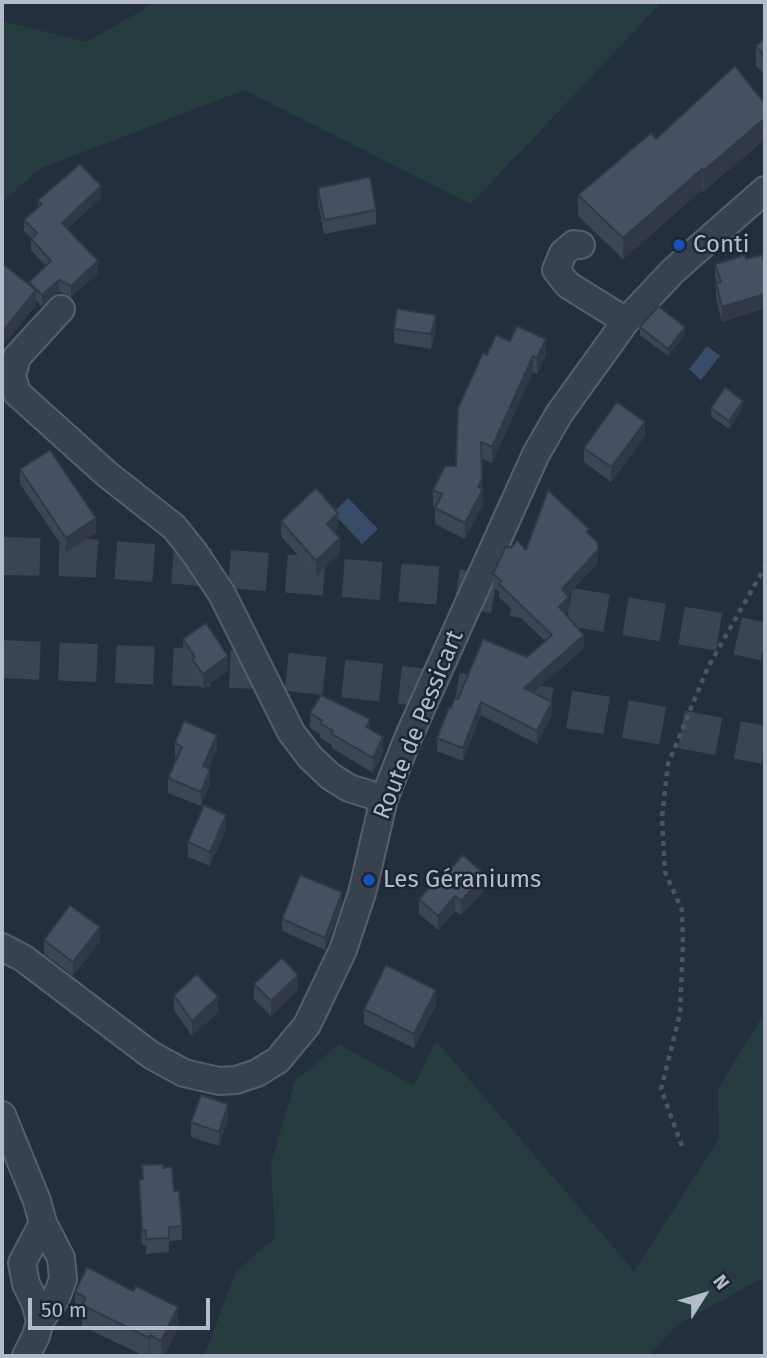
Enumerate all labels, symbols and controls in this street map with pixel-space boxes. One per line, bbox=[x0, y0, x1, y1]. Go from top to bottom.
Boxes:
place label: Conti bbox=[693, 231, 749, 259]
marker: Conti bbox=[671, 237, 687, 253]
street label: Route de Pessicart bbox=[368, 626, 470, 824]
place label: Les Géraniums bbox=[383, 866, 541, 894]
marker: Les Géraniums bbox=[361, 872, 377, 888]
north arrow bbox=[669, 1260, 739, 1330]
text: N bbox=[708, 1270, 734, 1294]
scale bar bbox=[32, 1284, 214, 1328]
text: 50 m bbox=[41, 1297, 87, 1323]

